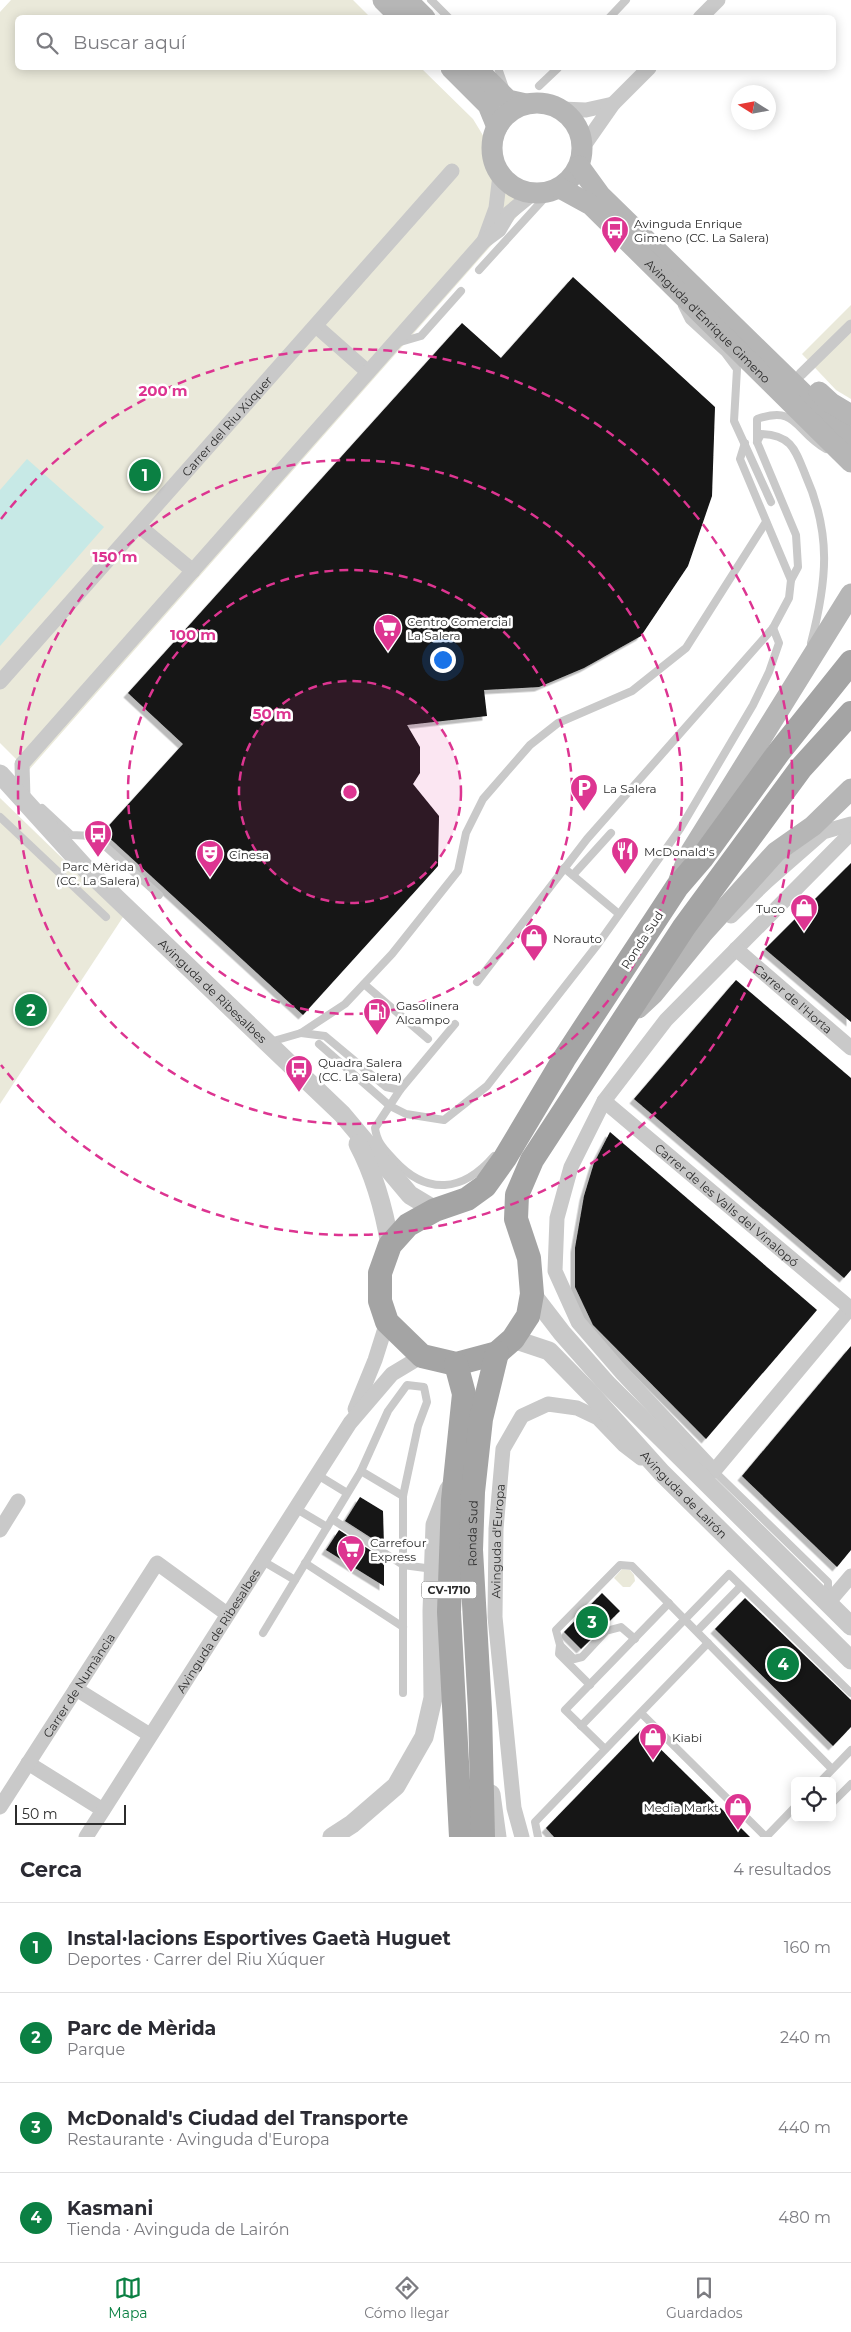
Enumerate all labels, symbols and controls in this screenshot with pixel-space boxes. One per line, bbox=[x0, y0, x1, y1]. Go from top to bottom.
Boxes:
search box bbox=[15, 15, 836, 70]
icon: search bbox=[33, 29, 61, 57]
text: Buscar aquí bbox=[73, 31, 186, 54]
north arrow bbox=[731, 85, 776, 130]
bus stop icon: Avinguda Enrique Gimeno (CC. La Salera) bbox=[600, 215, 630, 254]
place label: Avinguda Enrique Gimeno (CC. La Salera) bbox=[634, 216, 769, 245]
street label: Avinguda d'Enrique Gimeno bbox=[642, 256, 774, 386]
street label: Carrer del Riu Xúquer bbox=[178, 372, 275, 479]
text: 200 m bbox=[138, 381, 188, 400]
pin: 1 bbox=[129, 456, 161, 494]
text: 150 m bbox=[93, 547, 137, 566]
supermarket icon: Centro Comercial La Salera bbox=[373, 613, 403, 652]
place label: Centro Comercial La Salera bbox=[407, 614, 511, 643]
text: 100 m bbox=[170, 625, 216, 644]
your location bbox=[430, 647, 456, 673]
text: 50 m bbox=[252, 704, 292, 723]
parking icon: La Salera bbox=[569, 773, 599, 812]
place label: La Salera bbox=[603, 781, 657, 796]
centre of rings bbox=[341, 783, 359, 801]
bus stop icon: Parc Mèrida (CC. La Salera) bbox=[83, 819, 113, 858]
restaurant icon: McDonald's bbox=[610, 836, 640, 875]
theatre icon: Cinesa bbox=[195, 839, 225, 878]
place label: McDonald's bbox=[644, 844, 715, 859]
place label: Cinesa bbox=[229, 847, 269, 862]
place label: Parc Mèrida (CC. La Salera) bbox=[56, 859, 140, 888]
shop icon: Tuco bbox=[789, 893, 819, 932]
place label: Tuco bbox=[756, 901, 785, 916]
street label: Ronda Sud bbox=[618, 908, 666, 972]
shop icon: Norauto bbox=[519, 923, 549, 962]
place label: Norauto bbox=[553, 931, 602, 946]
street label: Avinguda de Ribesalbes bbox=[156, 935, 270, 1046]
street label: Carrer de l'Horta bbox=[751, 961, 836, 1036]
pin: 2 bbox=[15, 991, 47, 1029]
fuel station icon: Gasolinera Alcampo bbox=[362, 997, 392, 1036]
place label: Gasolinera Alcampo bbox=[396, 998, 459, 1027]
bus stop icon: Quadra Salera (CC. La Salera) bbox=[284, 1054, 314, 1093]
place label: Quadra Salera (CC. La Salera) bbox=[318, 1055, 402, 1084]
street label: Carrer de les Valls del Vinalopó bbox=[652, 1140, 802, 1269]
street label: Avinguda de Lairón bbox=[638, 1447, 731, 1541]
street label: Avinguda d'Europa bbox=[488, 1483, 507, 1599]
street label: Ronda Sud bbox=[463, 1500, 480, 1567]
supermarket icon: Carrefour Express bbox=[336, 1534, 366, 1573]
place label: Carrefour Express bbox=[370, 1535, 427, 1564]
street label: Avinguda de Ribesalbes bbox=[173, 1565, 263, 1695]
road number: CV-1710 bbox=[422, 1582, 476, 1598]
pin: 3 bbox=[576, 1603, 608, 1641]
street label: Carrer de Numància bbox=[39, 1630, 118, 1740]
pin: 4 bbox=[767, 1645, 799, 1683]
shop icon: Kiabi bbox=[638, 1722, 668, 1761]
place label: Kiabi bbox=[672, 1730, 702, 1745]
map controls bbox=[791, 1777, 836, 1822]
button: locate bbox=[791, 1777, 836, 1822]
shop icon: Media Markt bbox=[723, 1792, 753, 1831]
place label: Media Markt bbox=[643, 1800, 719, 1815]
scale bar bbox=[15, 1802, 126, 1825]
text: 50 m bbox=[22, 1805, 58, 1823]
text: Cerca bbox=[20, 1857, 82, 1882]
text: 4 resultados bbox=[733, 1860, 831, 1879]
text: Instal·lacions Esportives Gaetà Huguet bbox=[67, 1927, 451, 1950]
text: 1 bbox=[33, 1938, 39, 1957]
text: 160 m bbox=[784, 1938, 831, 1957]
text: Deportes · Carrer del Riu Xúquer bbox=[67, 1950, 325, 1969]
text: Parc de Mèrida bbox=[67, 2017, 216, 2040]
text: 2 bbox=[31, 2028, 41, 2047]
text: 240 m bbox=[780, 2028, 831, 2047]
text: Parque bbox=[67, 2040, 125, 2059]
text: McDonald's Ciudad del Transporte bbox=[67, 2107, 408, 2130]
text: 3 bbox=[31, 2118, 41, 2137]
text: 440 m bbox=[778, 2118, 831, 2137]
text: Restaurante · Avinguda d'Europa bbox=[67, 2130, 330, 2149]
text: Kasmani bbox=[67, 2197, 153, 2220]
text: 4 bbox=[30, 2208, 42, 2227]
text: 480 m bbox=[778, 2208, 831, 2227]
text: Tienda · Avinguda de Lairón bbox=[67, 2220, 290, 2239]
tab: Mapa bbox=[108, 2274, 148, 2322]
tab: Cómo llegar bbox=[364, 2274, 449, 2322]
tab: Guardados bbox=[666, 2274, 743, 2322]

